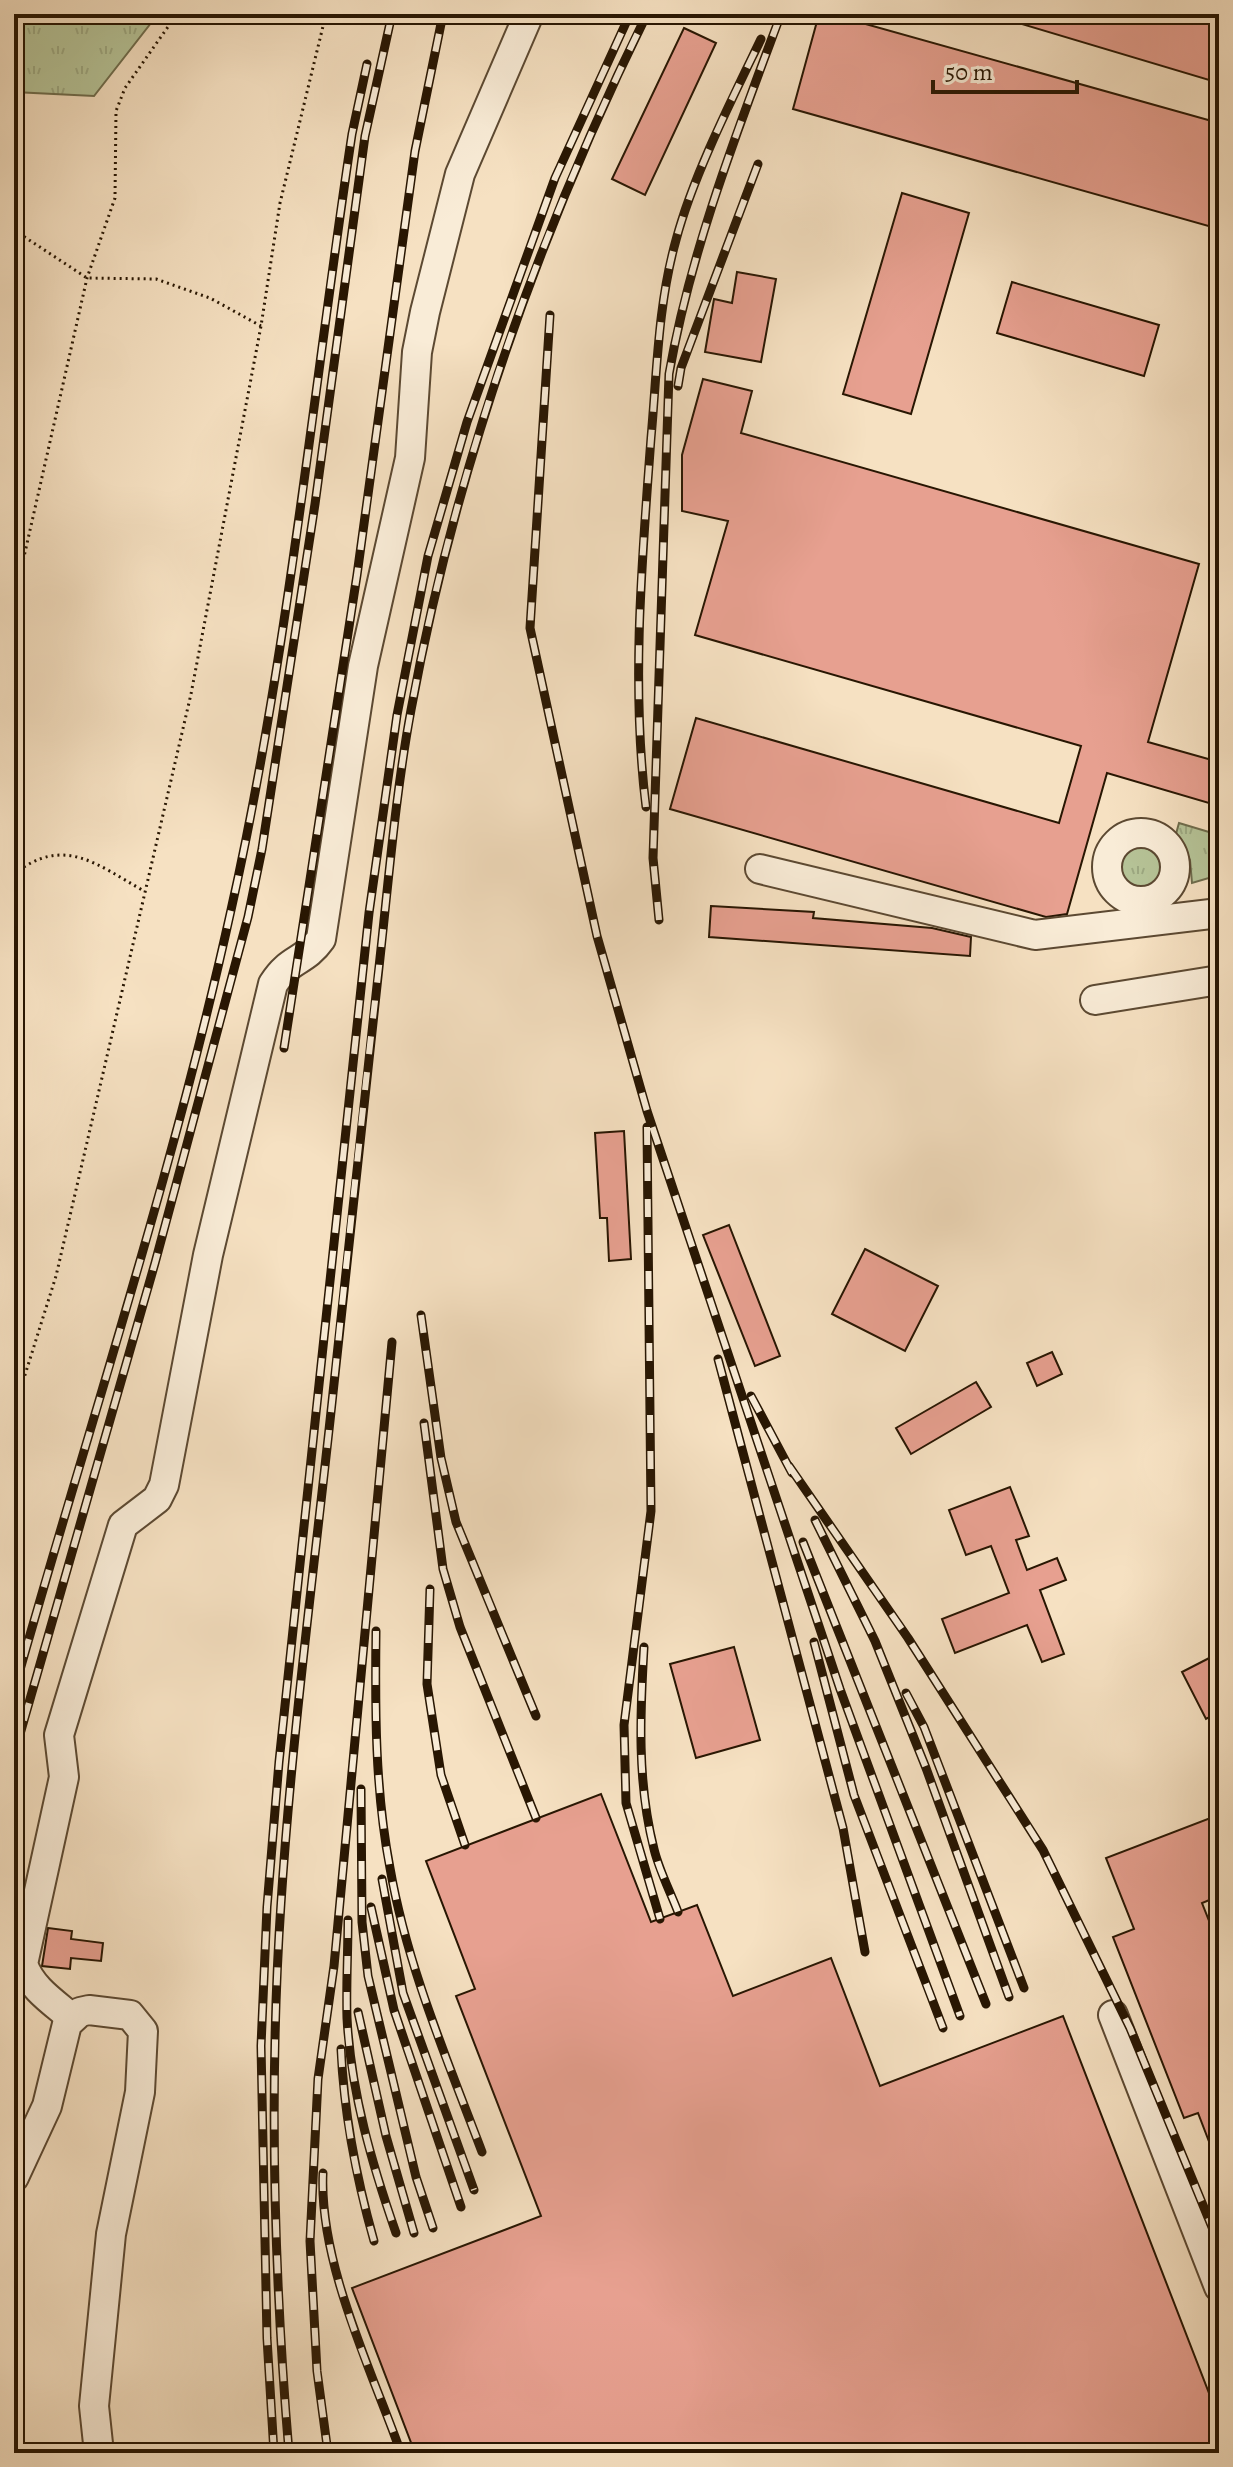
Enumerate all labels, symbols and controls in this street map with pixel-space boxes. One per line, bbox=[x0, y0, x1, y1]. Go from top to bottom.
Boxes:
scale bar bbox=[933, 44, 1077, 94]
text: 50 m bbox=[945, 56, 993, 88]

